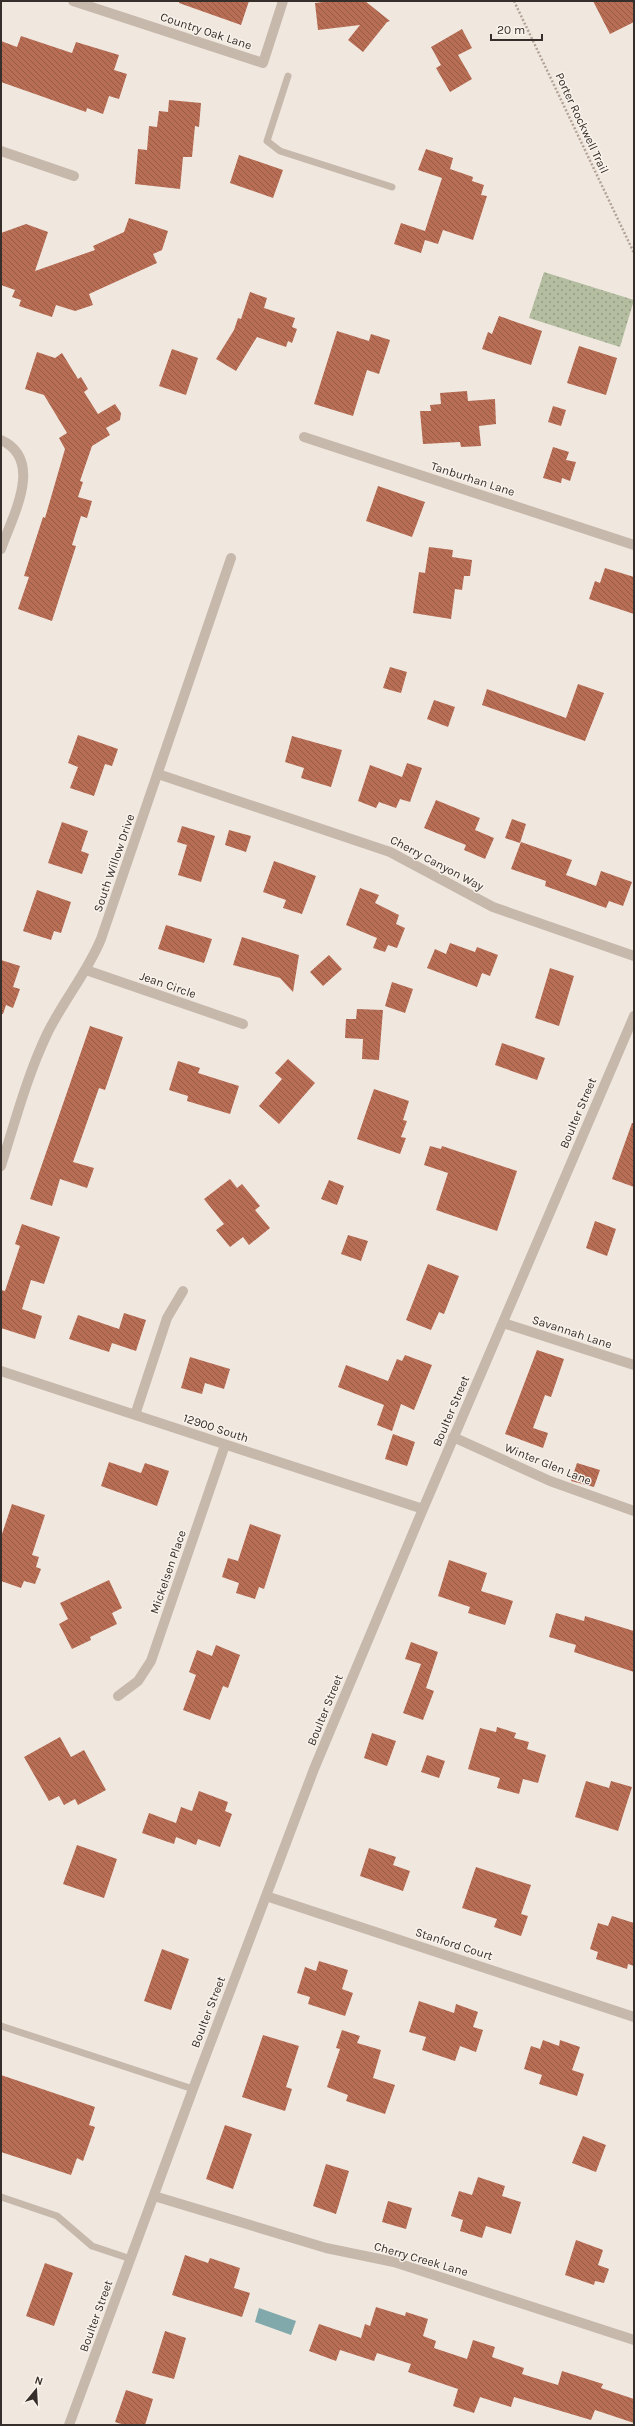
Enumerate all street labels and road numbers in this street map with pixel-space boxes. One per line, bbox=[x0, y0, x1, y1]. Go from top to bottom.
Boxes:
street label: Country Oak Lane bbox=[159, 10, 253, 52]
street label: Porter Rockwell Trail bbox=[552, 70, 612, 176]
street label: Tanburhan Lane bbox=[429, 459, 517, 499]
street label: South Willow Drive bbox=[91, 812, 137, 914]
street label: Cherry Canyon Way bbox=[388, 832, 486, 894]
street label: Jean Circle bbox=[138, 969, 198, 1001]
street label: Boulter Street bbox=[557, 1075, 599, 1150]
street label: Savannah Lane bbox=[530, 1312, 614, 1352]
street label: Boulter Street bbox=[430, 1373, 472, 1448]
street label: 12900 South bbox=[182, 1411, 250, 1445]
street label: Winter Glen Lane bbox=[503, 1440, 593, 1488]
street label: Mickelsen Place bbox=[147, 1528, 189, 1616]
street label: Boulter Street bbox=[304, 1672, 346, 1748]
street label: Stanford Court bbox=[413, 1925, 495, 1963]
street label: Boulter Street bbox=[188, 1974, 228, 2050]
street label: Cherry Creek Lane bbox=[372, 2239, 470, 2279]
street label: Boulter Street bbox=[77, 2278, 116, 2354]

